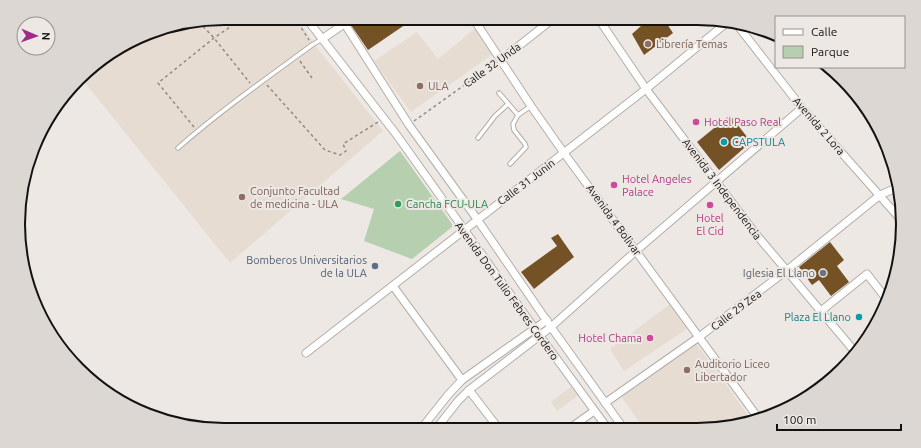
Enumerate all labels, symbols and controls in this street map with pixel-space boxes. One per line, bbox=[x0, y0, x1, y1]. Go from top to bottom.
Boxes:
north arrow bbox=[16, 16, 56, 56]
legend bbox=[775, 16, 905, 68]
text: Calle bbox=[811, 25, 837, 38]
text: N bbox=[40, 32, 52, 41]
place label: Librería Temas bbox=[656, 38, 728, 50]
marker: Librería Temas bbox=[643, 39, 653, 49]
street label: Calle 32 Unda bbox=[461, 40, 523, 90]
text: Parque bbox=[811, 45, 849, 58]
place label: ULA bbox=[428, 80, 449, 92]
marker: ULA bbox=[415, 81, 425, 91]
street label: Avenida 2 Lora bbox=[791, 95, 847, 157]
place label: Hotel Paso Real bbox=[704, 116, 781, 128]
marker: Hotel Paso Real bbox=[691, 117, 701, 127]
street label: Avenida 3 Independencia bbox=[680, 136, 764, 242]
place label: CAPSTULA bbox=[732, 136, 786, 148]
marker: CAPSTULA bbox=[719, 137, 729, 147]
street label: Calle 31 Junin bbox=[495, 157, 557, 207]
place label: Hotel Angeles Palace bbox=[622, 173, 692, 198]
marker: Hotel Angeles Palace bbox=[609, 180, 619, 190]
street label: Avenida 4 Bolivar bbox=[584, 182, 644, 259]
place label: Conjunto Facultad de medicina - ULA bbox=[250, 185, 340, 210]
marker: Conjunto Facultad de medicina - ULA bbox=[237, 192, 247, 202]
place label: Cancha FCU-ULA bbox=[406, 198, 489, 210]
marker: Cancha FCU-ULA bbox=[393, 199, 403, 209]
marker: Hotel El Cid bbox=[705, 200, 715, 210]
place label: Hotel El Cid bbox=[696, 212, 724, 237]
street label: Avenida Don Tulio Febres Cordero bbox=[453, 220, 561, 362]
place label: Bomberos Universitarios de la ULA bbox=[246, 254, 368, 279]
marker: Bomberos Universitarios de la ULA bbox=[370, 261, 380, 271]
place label: Iglesia El Llano bbox=[743, 267, 815, 279]
marker: Iglesia El Llano bbox=[818, 268, 828, 278]
street label: Calle 29 Zea bbox=[709, 287, 763, 333]
place label: Plaza El Llano bbox=[784, 311, 851, 323]
marker: Plaza El Llano bbox=[854, 312, 864, 322]
place label: Hotel Chama bbox=[578, 332, 642, 344]
marker: Hotel Chama bbox=[645, 333, 655, 343]
place label: Auditorio Liceo Libertador bbox=[695, 358, 770, 383]
marker: Auditorio Liceo Libertador bbox=[682, 365, 692, 375]
scale bar bbox=[777, 406, 901, 432]
text: 100 m bbox=[783, 413, 816, 426]

